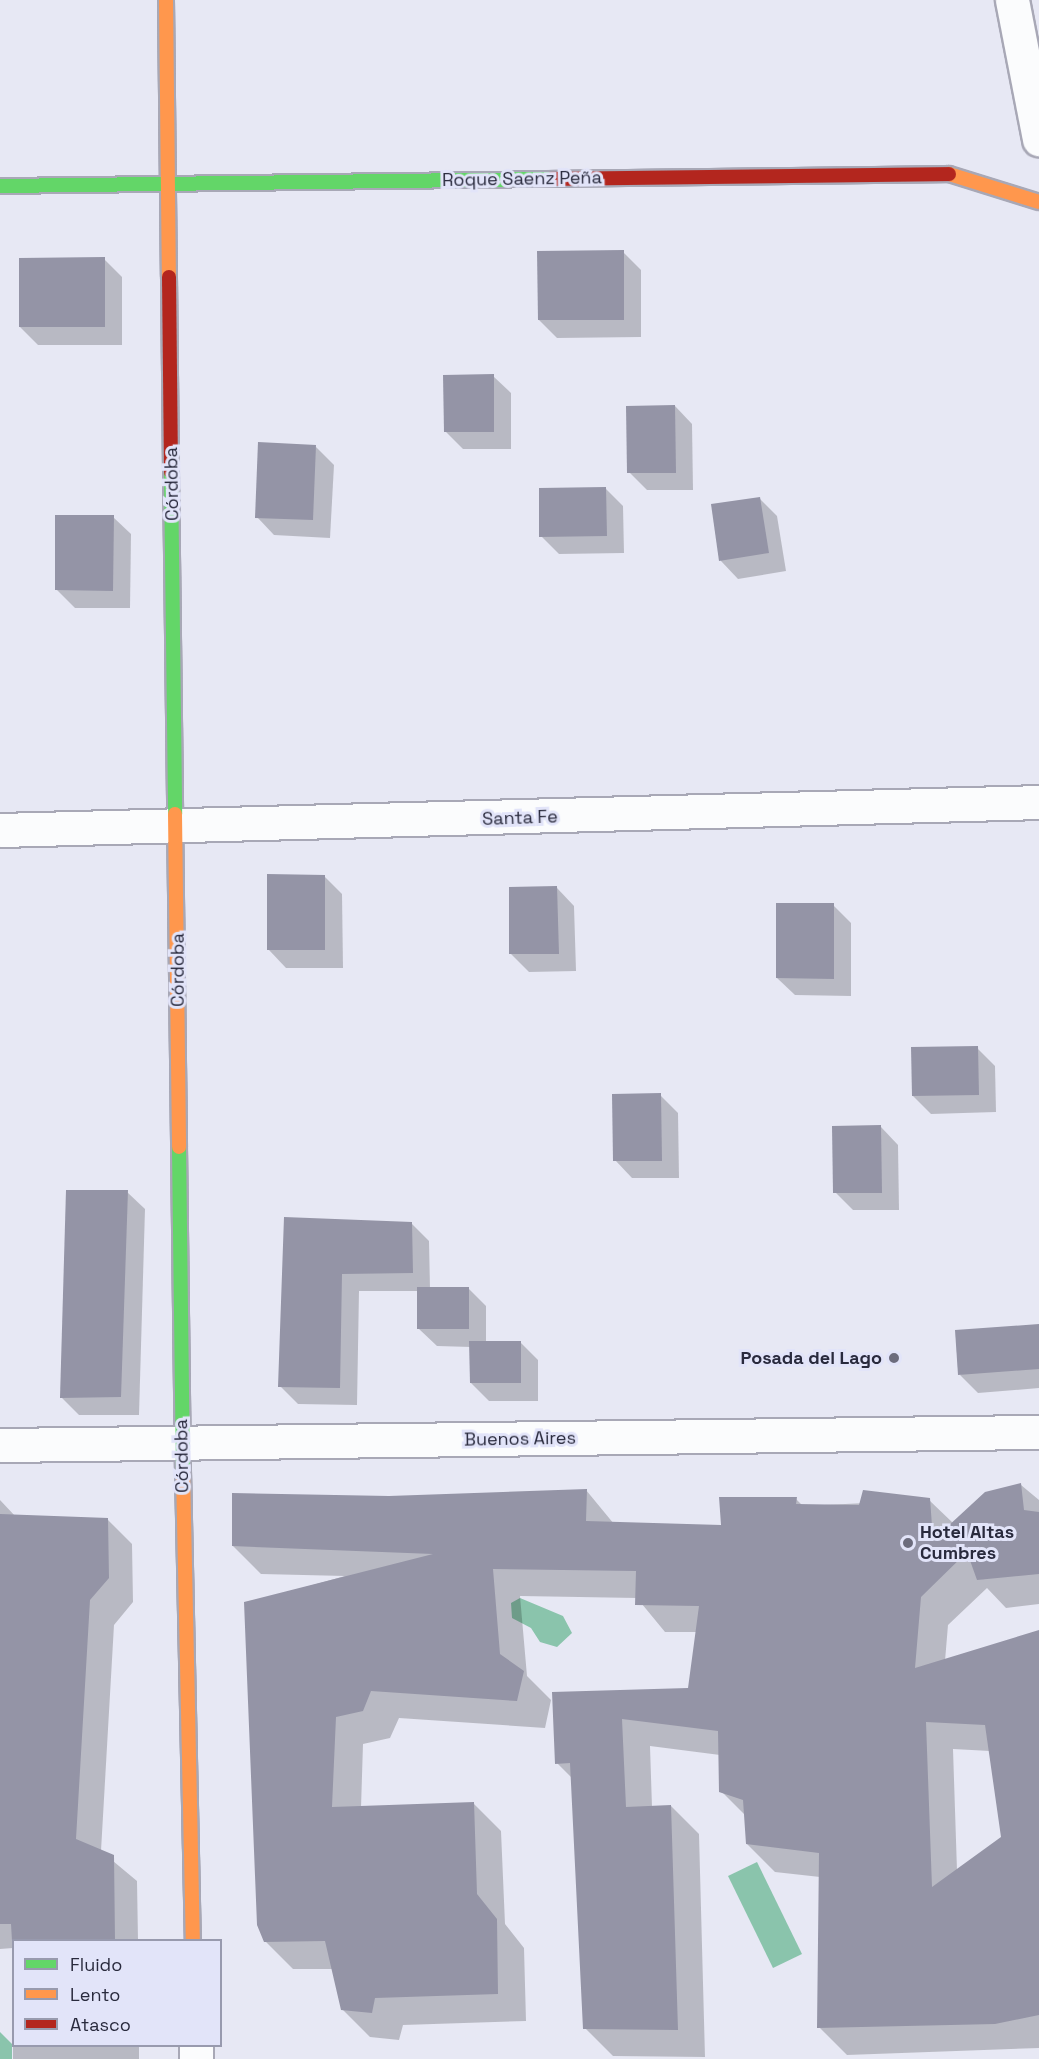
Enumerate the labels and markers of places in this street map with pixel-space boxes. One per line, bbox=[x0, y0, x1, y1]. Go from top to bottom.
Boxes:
place label: Posada del Lago bbox=[741, 1347, 882, 1369]
marker: Posada del Lago bbox=[887, 1351, 901, 1365]
place label: Hotel Altas Cumbres bbox=[920, 1522, 1014, 1564]
marker: Hotel Altas Cumbres bbox=[901, 1536, 915, 1550]

